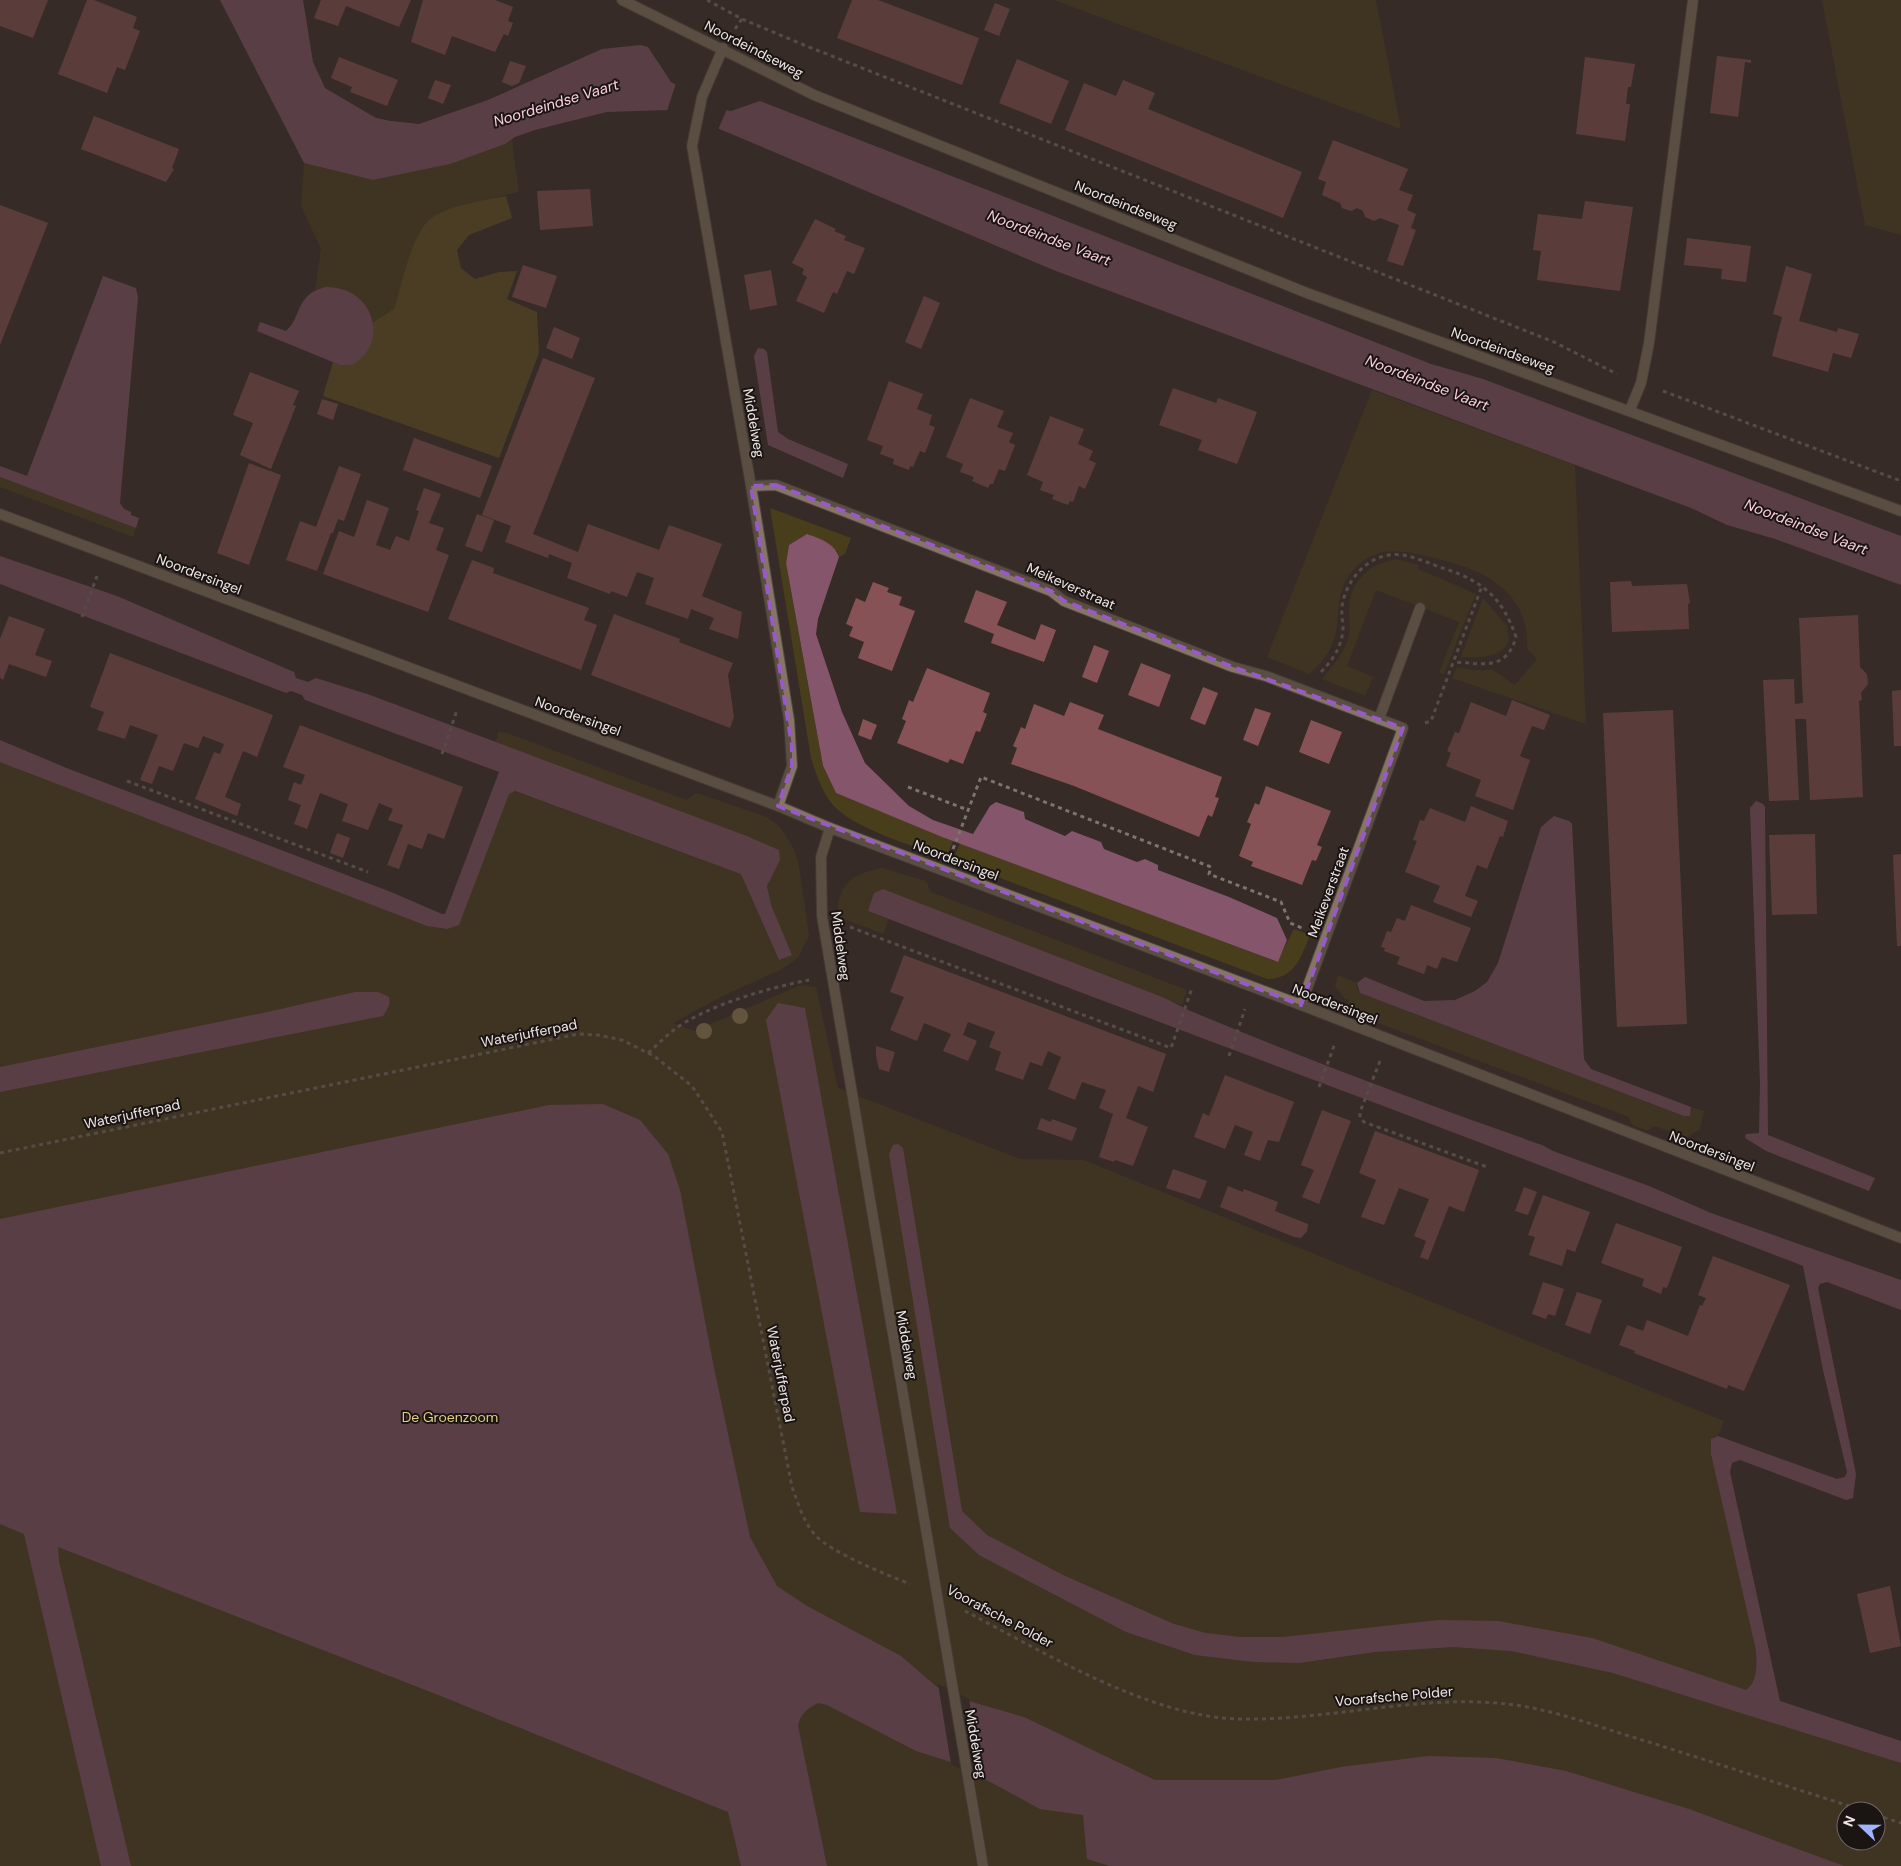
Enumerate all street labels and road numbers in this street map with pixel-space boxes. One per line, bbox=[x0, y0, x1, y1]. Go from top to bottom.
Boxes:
street label: Noordeindseweg bbox=[701, 16, 807, 82]
street label: Noordeindseweg bbox=[1072, 176, 1180, 234]
street label: Noordeindseweg bbox=[1449, 323, 1557, 377]
street label: Middelweg bbox=[739, 387, 769, 459]
street label: Noordersingel bbox=[154, 549, 244, 599]
street label: Meikeverstraat bbox=[1024, 558, 1118, 614]
street label: Noordersingel bbox=[533, 692, 623, 740]
street label: Noordersingel bbox=[911, 835, 1001, 885]
street label: Meikeverstraat bbox=[1303, 844, 1353, 940]
street label: Middelweg bbox=[827, 910, 855, 982]
street label: Noordersingel bbox=[1290, 979, 1380, 1029]
street label: Waterjufferpad bbox=[479, 1015, 579, 1051]
street label: Waterjufferpad bbox=[82, 1095, 182, 1133]
street label: Noordersingel bbox=[1667, 1126, 1757, 1176]
street label: Middelweg bbox=[892, 1309, 922, 1381]
street label: Waterjufferpad bbox=[763, 1324, 799, 1424]
street label: Voorafsche Polder bbox=[944, 1580, 1056, 1652]
street label: Voorafsche Polder bbox=[1334, 1682, 1454, 1710]
street label: Middelweg bbox=[961, 1708, 991, 1780]

